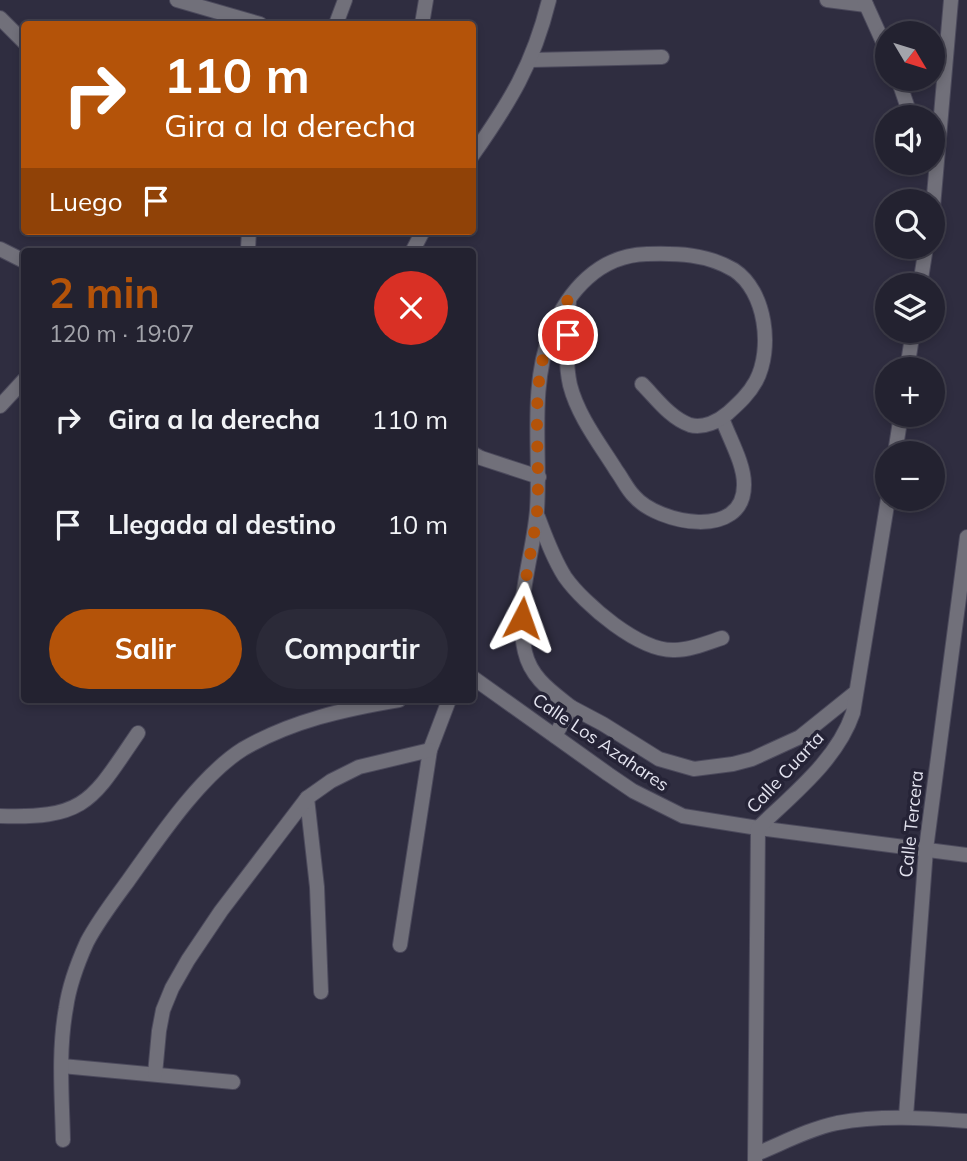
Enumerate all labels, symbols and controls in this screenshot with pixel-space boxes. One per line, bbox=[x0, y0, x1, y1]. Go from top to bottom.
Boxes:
north arrow bbox=[875, 21, 945, 91]
map controls bbox=[875, 21, 945, 511]
text: 110 m bbox=[164, 44, 310, 105]
icon: right bbox=[49, 49, 140, 140]
text: Gira a la derecha bbox=[164, 105, 416, 145]
button: sound bbox=[875, 105, 945, 175]
icon: arrive bbox=[137, 182, 175, 220]
text: Luego bbox=[49, 185, 123, 218]
button: search bbox=[875, 189, 945, 259]
text: 2 min bbox=[49, 266, 160, 319]
button: close bbox=[374, 271, 448, 345]
button: layers bbox=[875, 273, 945, 343]
pin bbox=[538, 305, 598, 365]
icon: arrive bbox=[549, 316, 587, 354]
text: 120 m · 19:07 bbox=[49, 319, 194, 348]
button: + bbox=[875, 357, 945, 427]
icon: right bbox=[49, 401, 87, 439]
text: Gira a la derecha bbox=[108, 403, 320, 436]
text: 110 m bbox=[372, 403, 448, 436]
button: − bbox=[875, 441, 945, 511]
icon: arrive bbox=[49, 506, 87, 544]
text: Llegada al destino bbox=[108, 508, 336, 541]
text: 10 m bbox=[387, 508, 448, 541]
position arrow bbox=[485, 581, 559, 655]
button: Salir bbox=[49, 609, 242, 689]
button: Compartir bbox=[256, 609, 448, 689]
street label: Calle Los Azahares bbox=[529, 688, 674, 796]
street label: Calle Cuarta bbox=[741, 726, 829, 818]
street label: Calle Tercera bbox=[894, 769, 928, 879]

